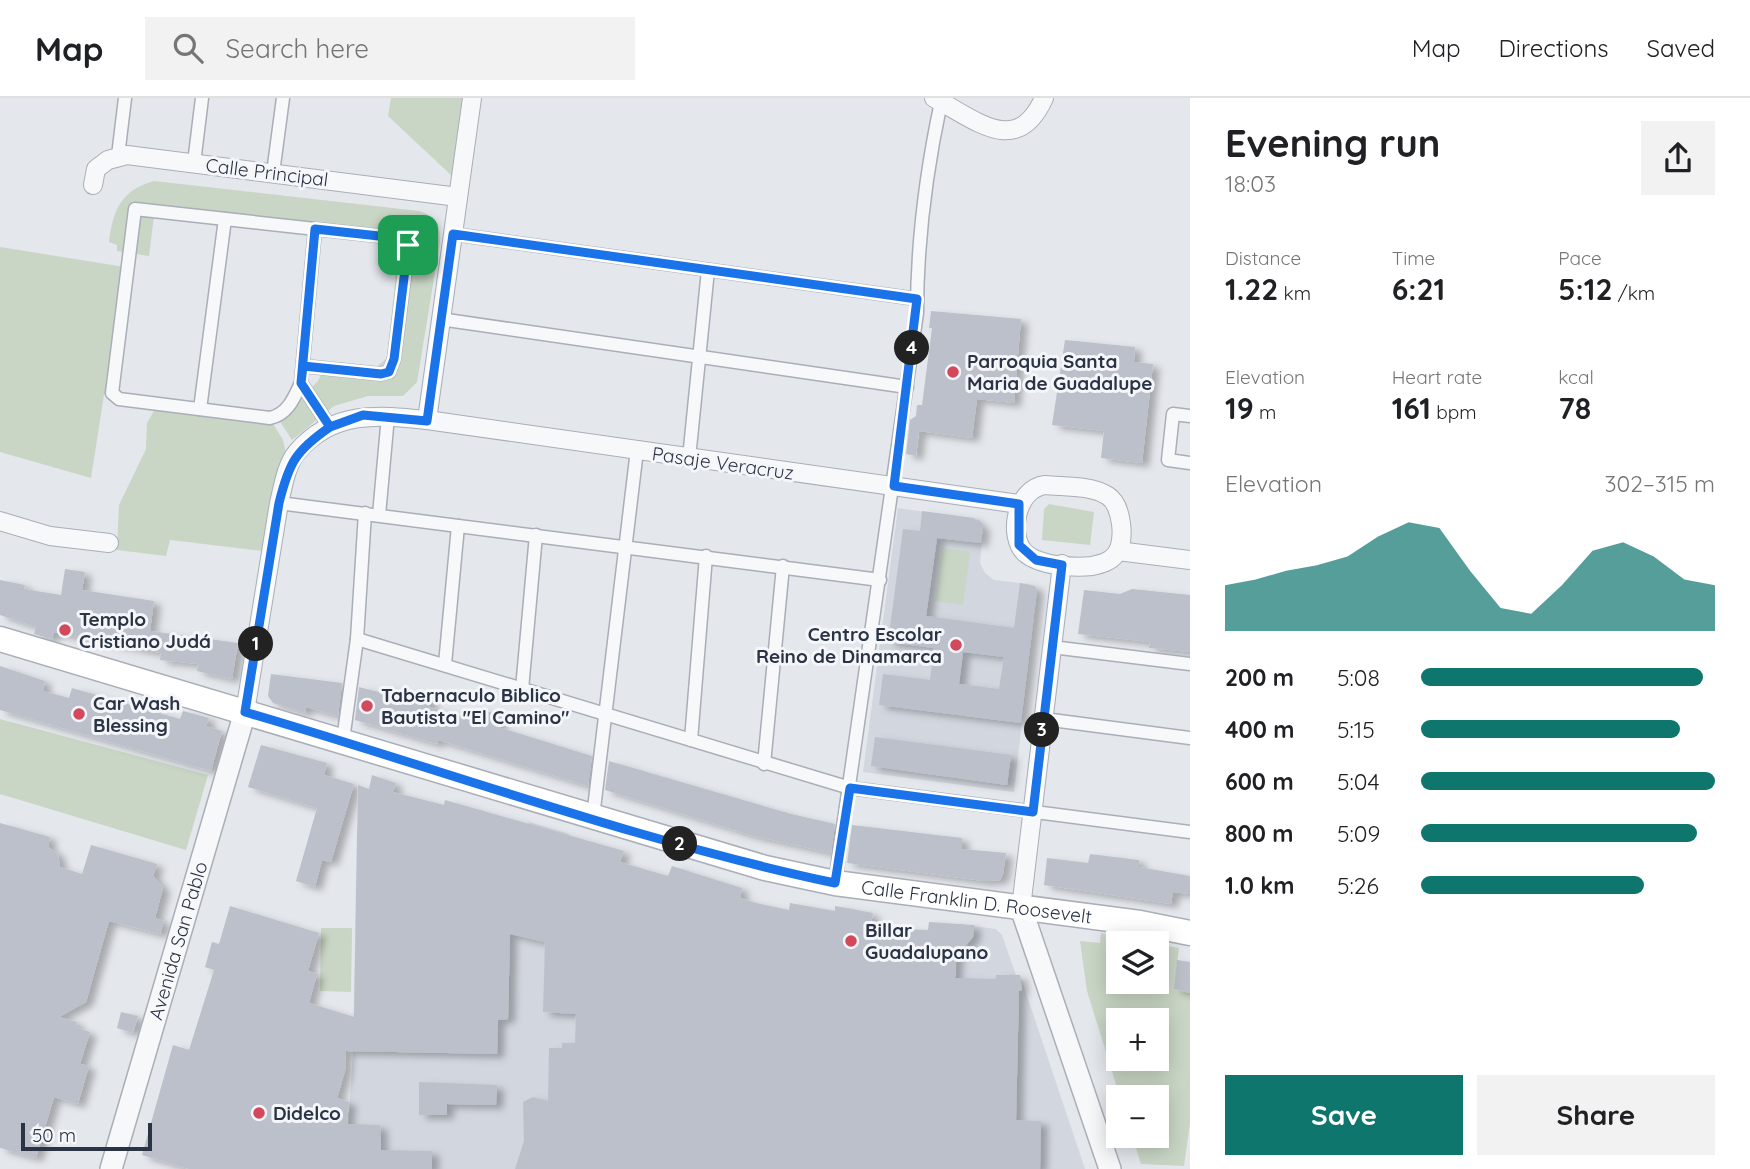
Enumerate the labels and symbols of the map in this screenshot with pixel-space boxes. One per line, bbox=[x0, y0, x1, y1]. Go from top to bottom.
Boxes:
street label: Calle Principal bbox=[204, 153, 330, 191]
pin bbox=[378, 215, 438, 275]
pin: 4 bbox=[894, 330, 930, 366]
place label: Parroquia Santa Maria de Guadalupe bbox=[967, 349, 1152, 395]
marker: Parroquia Santa Maria de Guadalupe bbox=[945, 364, 961, 380]
street label: Pasaje Veracruz bbox=[651, 441, 795, 485]
place label: Templo Cristiano Judá bbox=[79, 607, 211, 653]
marker: Templo Cristiano Judá bbox=[57, 622, 73, 638]
place label: Centro Escolar Reino de Dinamarca bbox=[756, 622, 942, 668]
pin: 1 bbox=[238, 626, 274, 662]
marker: Centro Escolar Reino de Dinamarca bbox=[948, 637, 964, 653]
place label: Tabernaculo Biblico Bautista "El Camino" bbox=[381, 683, 569, 729]
place label: Car Wash Blessing bbox=[93, 691, 180, 737]
marker: Tabernaculo Biblico Bautista "El Camino" bbox=[359, 698, 375, 714]
marker: Car Wash Blessing bbox=[71, 706, 87, 722]
pin: 3 bbox=[1024, 712, 1060, 748]
pin: 2 bbox=[662, 826, 698, 862]
street label: Avenida San Pablo bbox=[143, 859, 213, 1023]
street label: Calle Franklin D. Roosevelt bbox=[860, 875, 1093, 929]
place label: Billar Guadalupano bbox=[865, 918, 989, 964]
marker: Billar Guadalupano bbox=[843, 933, 859, 949]
place label: Didelco bbox=[273, 1101, 341, 1125]
marker: Didelco bbox=[251, 1105, 267, 1121]
scale bar bbox=[21, 1120, 152, 1152]

